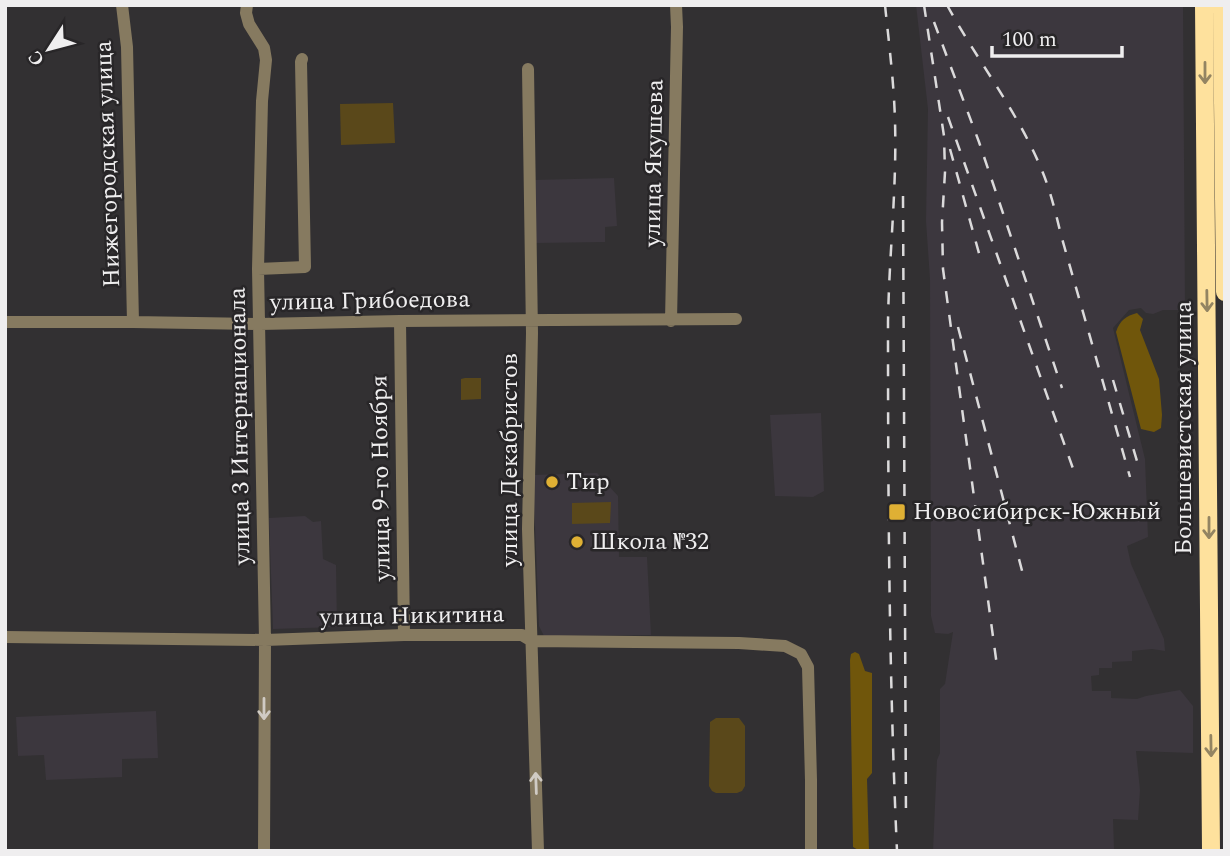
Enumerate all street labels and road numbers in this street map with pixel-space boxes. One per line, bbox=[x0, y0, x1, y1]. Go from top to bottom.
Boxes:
street label: Нижегородская улица bbox=[86, 40, 130, 288]
street label: улица Якушева bbox=[635, 79, 673, 248]
street label: улица Грибоедова bbox=[269, 281, 471, 321]
street label: улица 3 Интернационала bbox=[220, 287, 260, 566]
street label: Большевистская улица bbox=[1166, 301, 1202, 555]
street label: улица Декабристов bbox=[492, 353, 528, 568]
street label: улица 9-го Ноября bbox=[361, 375, 401, 582]
street label: улица Никитина bbox=[318, 596, 505, 636]

